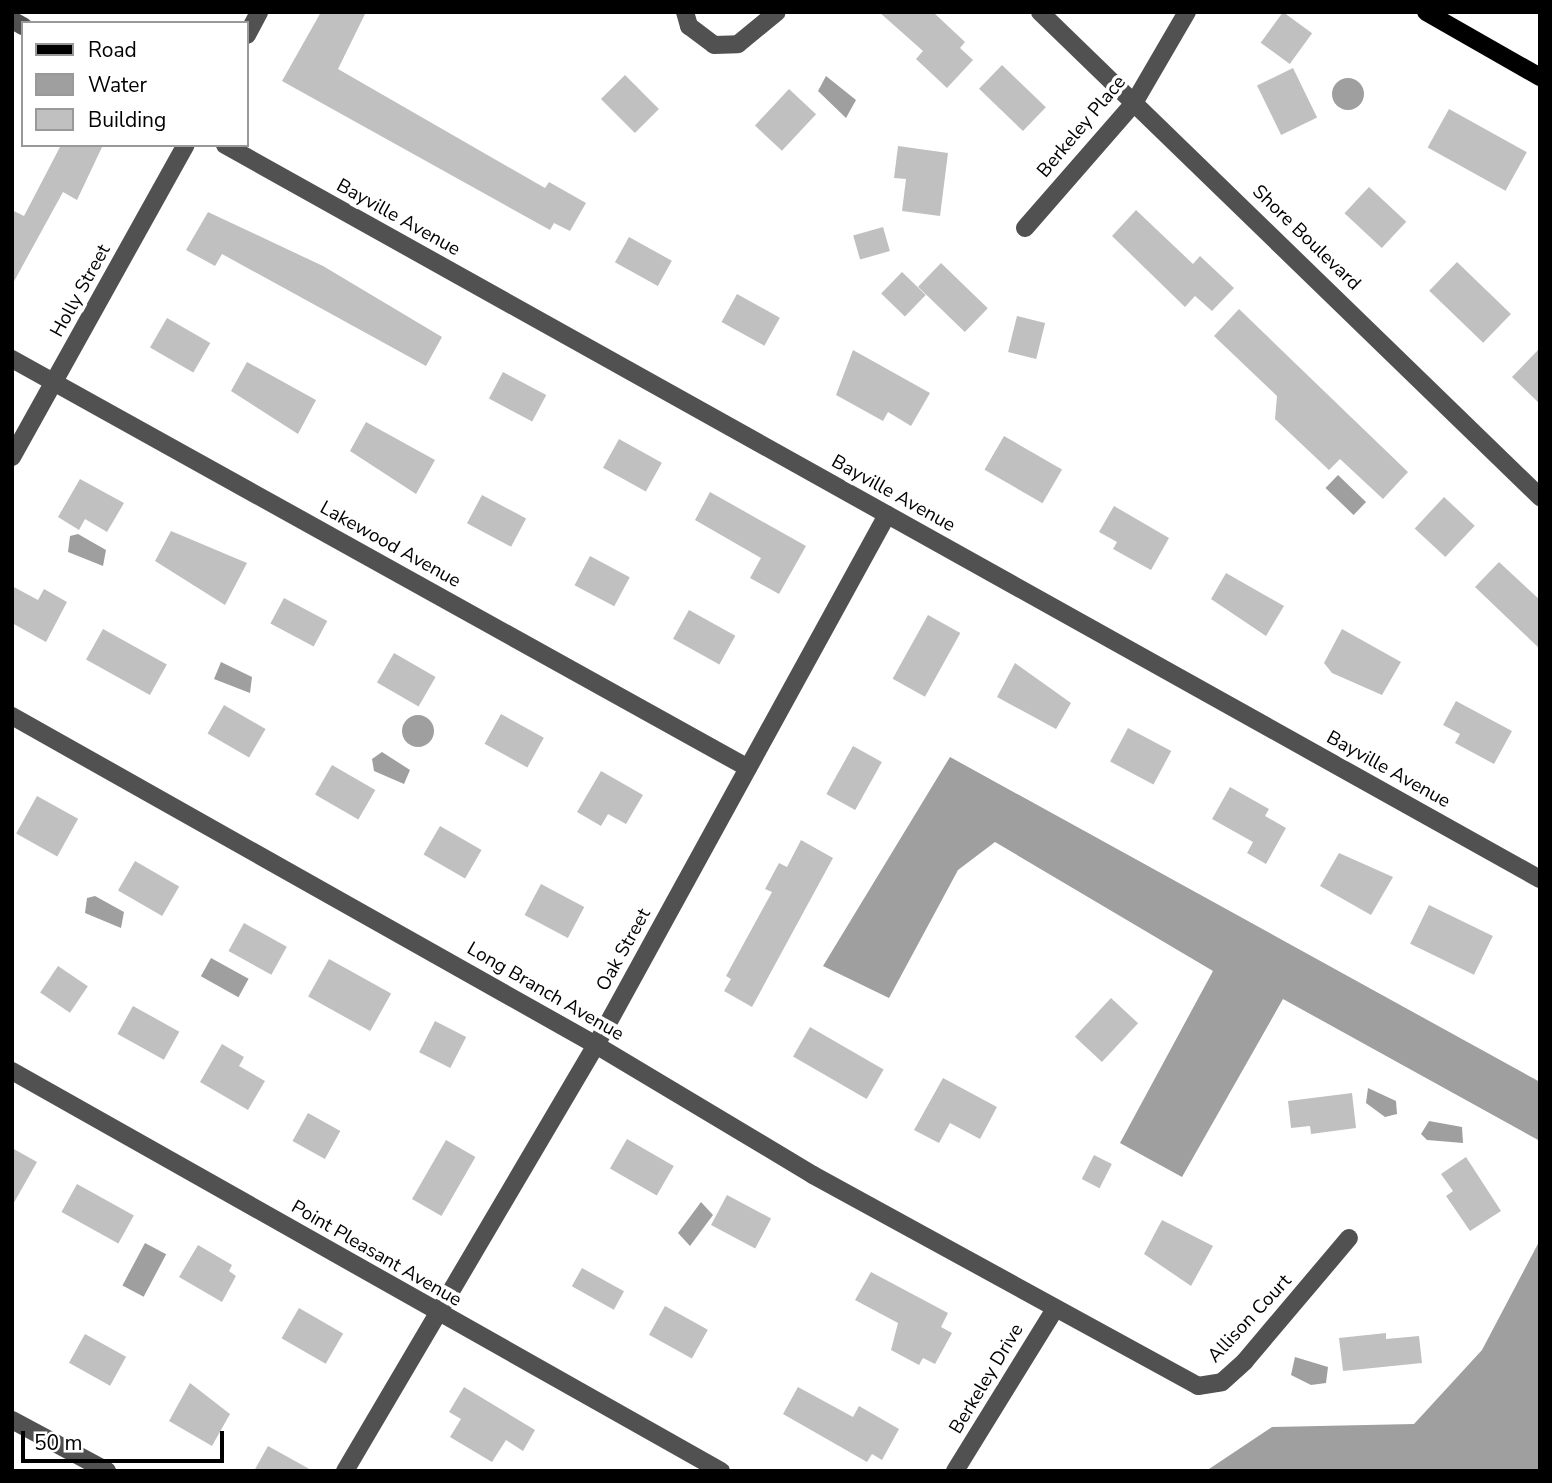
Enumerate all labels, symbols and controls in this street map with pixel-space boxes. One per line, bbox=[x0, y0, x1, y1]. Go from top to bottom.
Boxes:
legend bbox=[21, 21, 248, 147]
text: Road bbox=[88, 36, 137, 64]
text: Water bbox=[88, 71, 147, 99]
street label: Berkeley Place bbox=[1033, 72, 1131, 182]
text: Building bbox=[88, 106, 166, 134]
street label: Bayville Avenue bbox=[332, 175, 464, 261]
street label: Shore Boulevard bbox=[1247, 181, 1365, 295]
street label: Holly Street bbox=[46, 241, 116, 341]
street label: Bayville Avenue bbox=[827, 451, 959, 537]
street label: Lakewood Avenue bbox=[316, 497, 464, 593]
street label: Bayville Avenue bbox=[1322, 727, 1454, 813]
street label: Oak Street bbox=[592, 905, 656, 995]
street label: Long Branch Avenue bbox=[463, 938, 627, 1046]
street label: Point Pleasant Avenue bbox=[287, 1196, 465, 1312]
street label: Allison Court bbox=[1203, 1270, 1297, 1368]
street label: Berkeley Drive bbox=[945, 1320, 1029, 1438]
scale bar bbox=[24, 1416, 228, 1460]
text: 50 m bbox=[34, 1429, 83, 1457]

